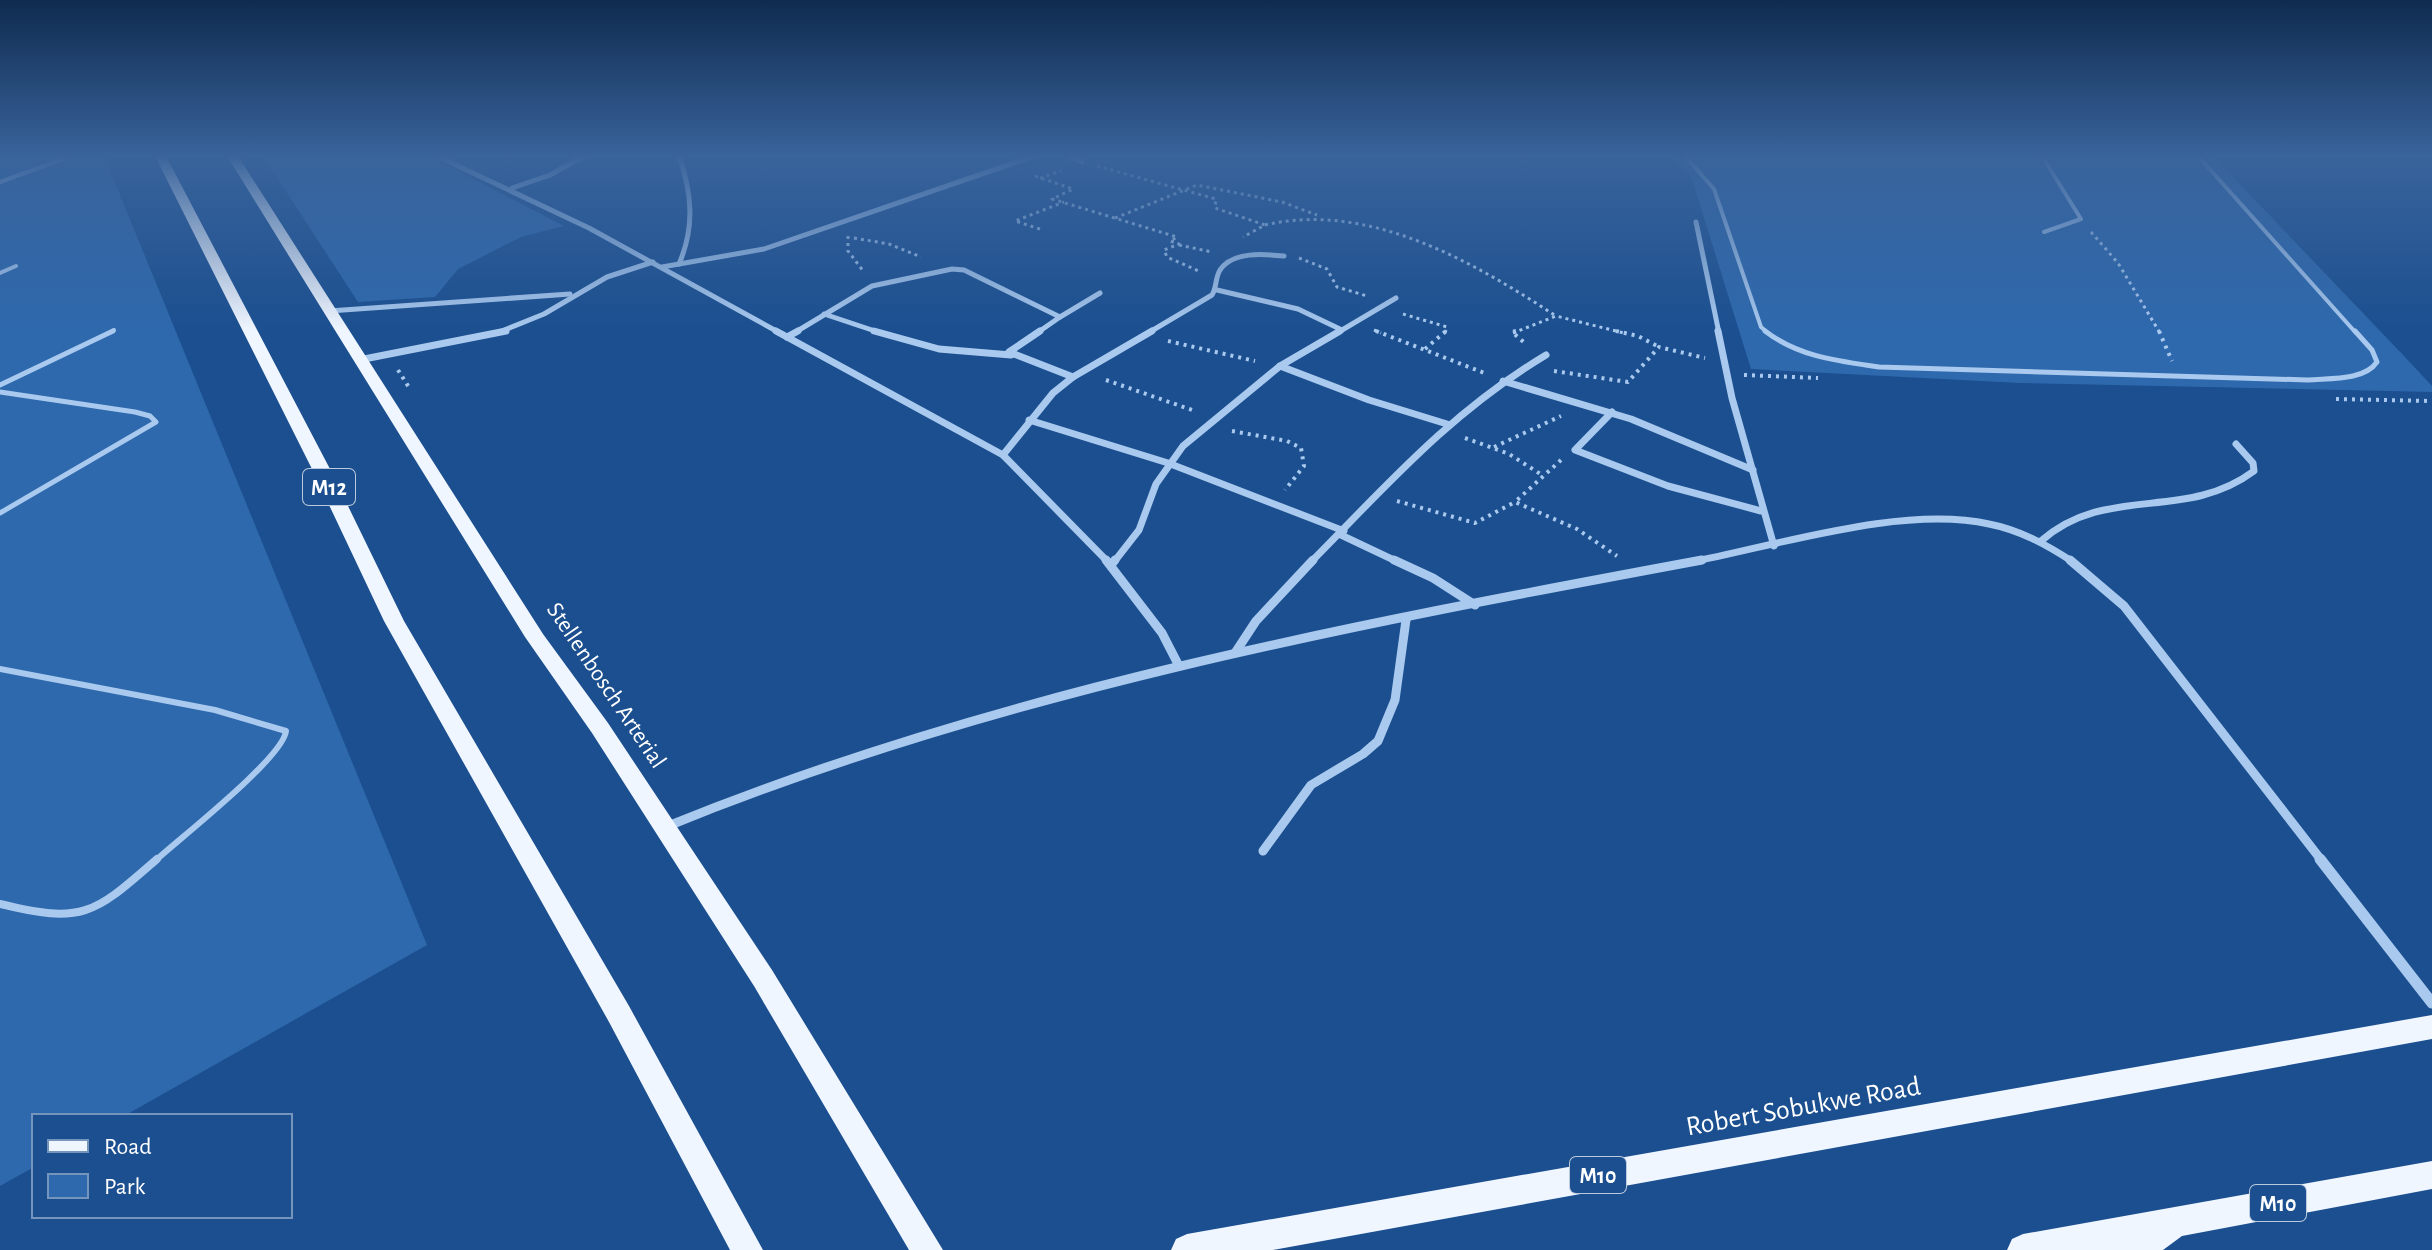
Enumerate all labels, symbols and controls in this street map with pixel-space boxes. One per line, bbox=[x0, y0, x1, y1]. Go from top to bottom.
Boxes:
road number: M12 bbox=[303, 469, 355, 505]
street label: Stellenbosch Arterial bbox=[542, 598, 670, 773]
street label: Robert Sobukwe Road bbox=[1684, 1073, 1923, 1141]
legend bbox=[32, 1114, 292, 1218]
text: Road bbox=[104, 1135, 152, 1159]
road number: M10 bbox=[1570, 1157, 1626, 1193]
text: Park bbox=[104, 1175, 145, 1199]
road number: M10 bbox=[2250, 1185, 2306, 1221]

